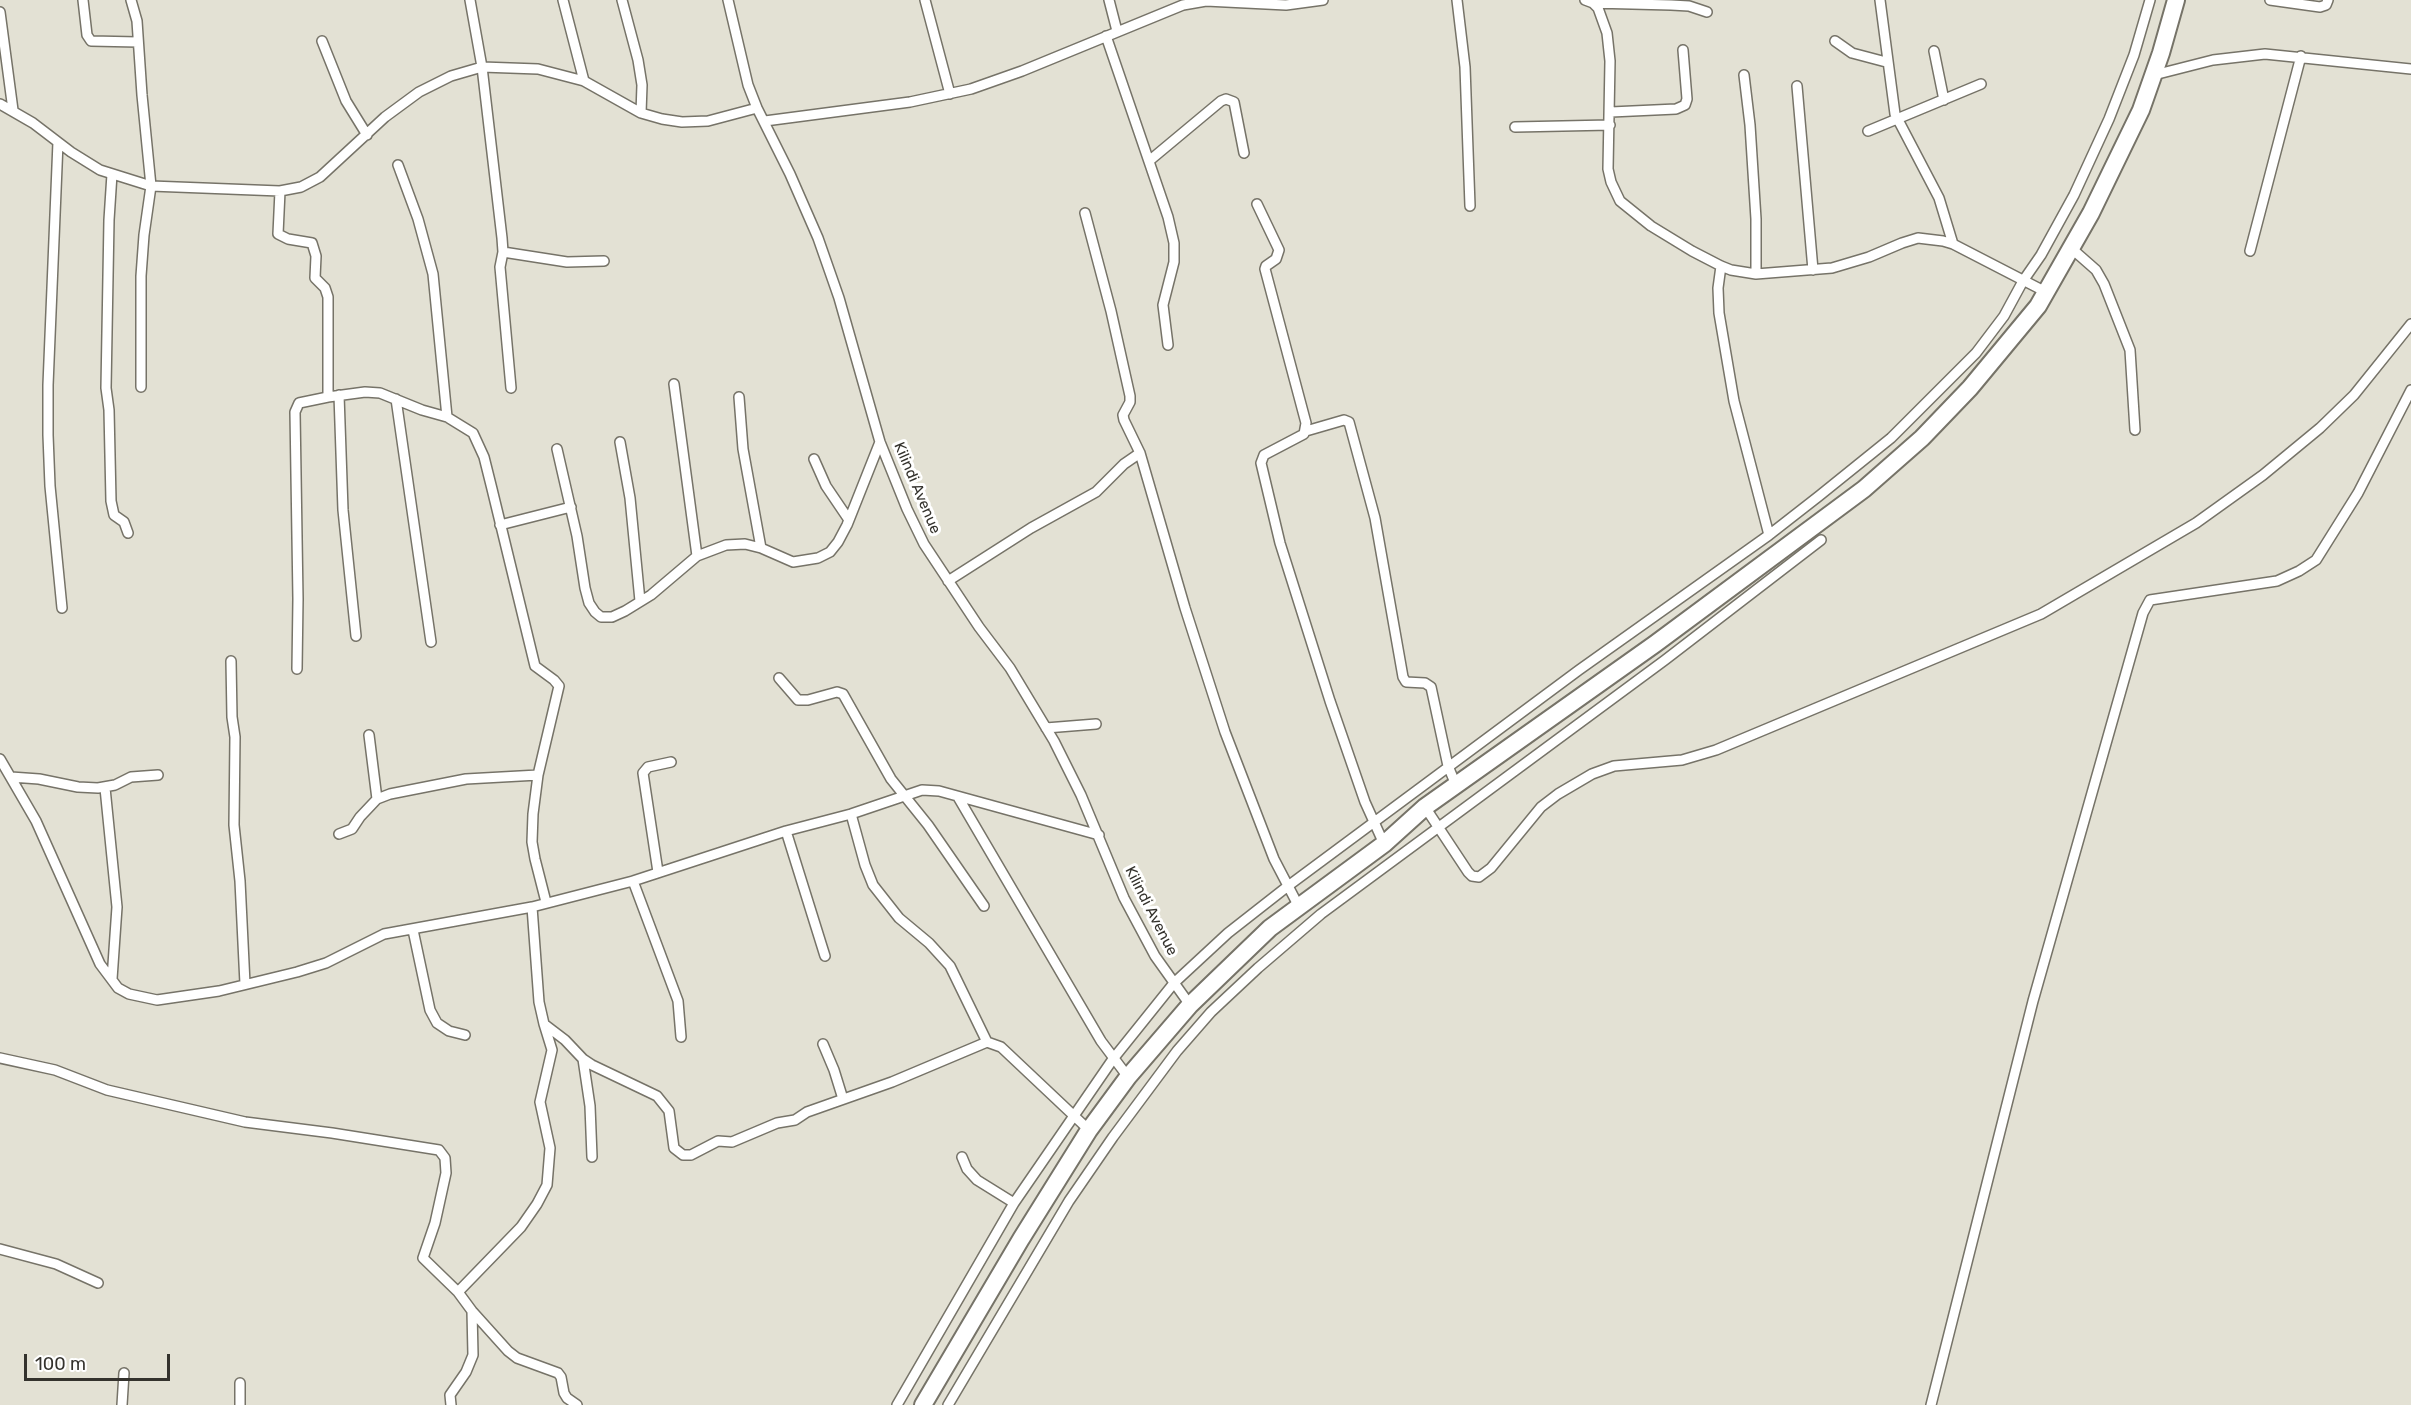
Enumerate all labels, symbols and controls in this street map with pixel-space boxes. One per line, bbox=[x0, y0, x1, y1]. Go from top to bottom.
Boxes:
street label: Kilindi Avenue bbox=[890, 439, 944, 537]
street label: Kilindi Avenue bbox=[1121, 863, 1181, 959]
scale bar bbox=[27, 1342, 172, 1380]
text: 100 m bbox=[35, 1353, 86, 1375]

